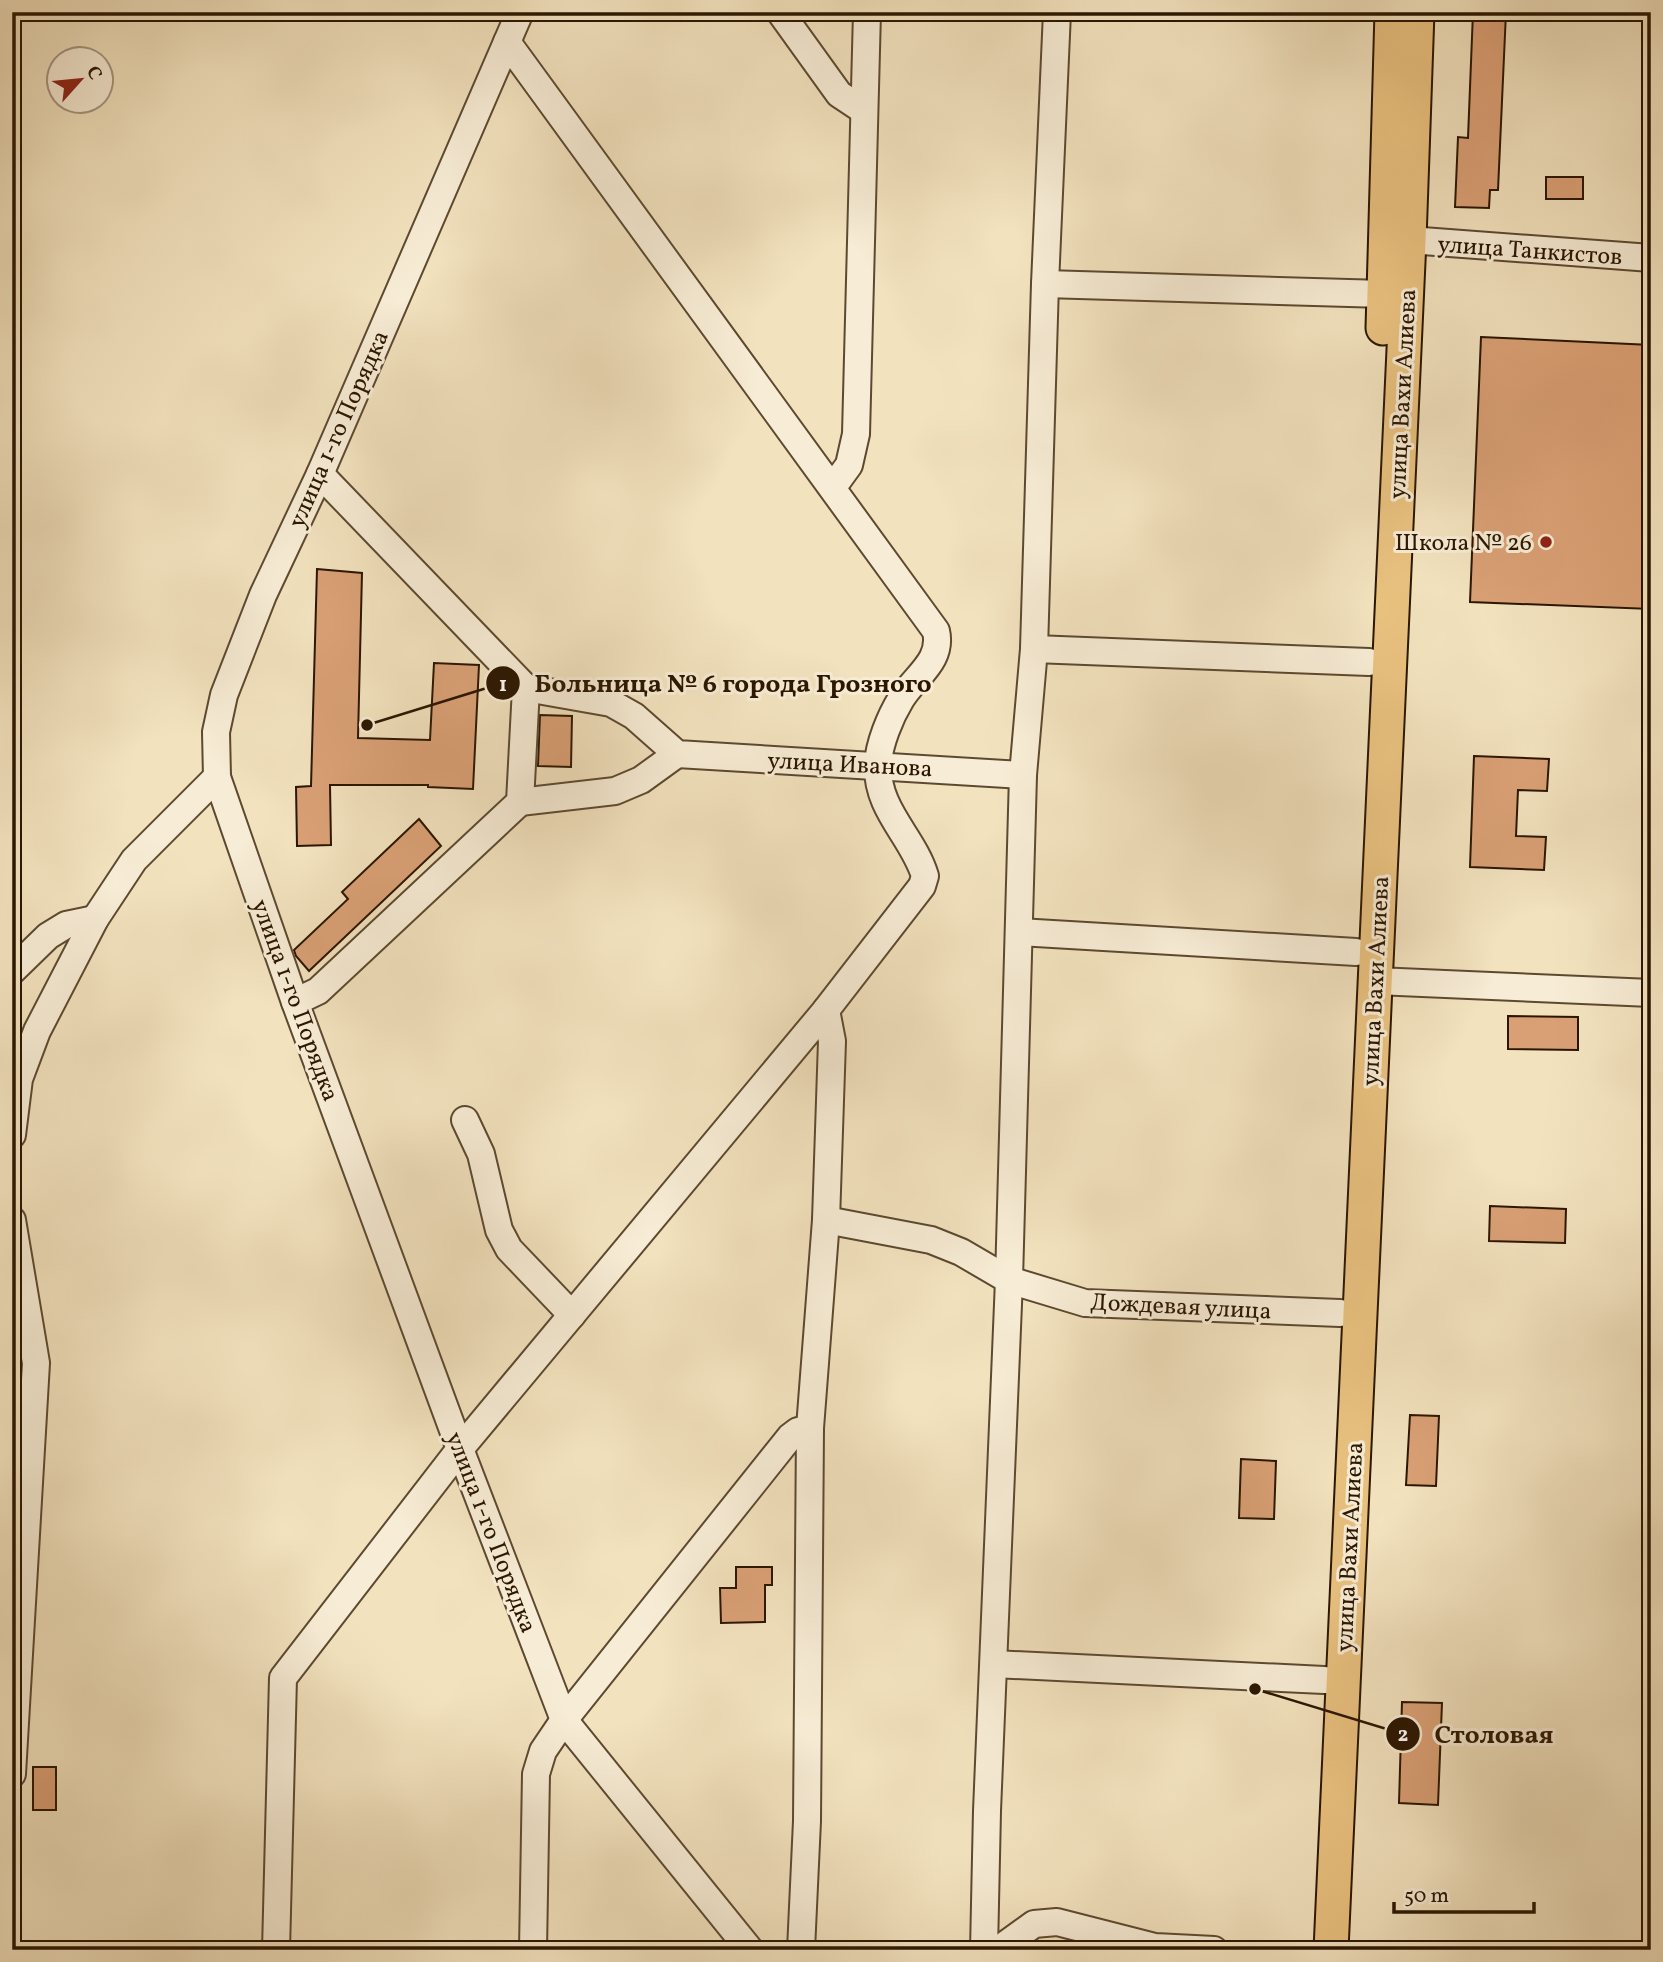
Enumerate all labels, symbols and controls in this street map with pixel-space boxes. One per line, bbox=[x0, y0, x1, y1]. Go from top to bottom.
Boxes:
north arrow bbox=[46, 46, 116, 116]
text: С bbox=[79, 62, 108, 85]
street label: улица Танкистов bbox=[1436, 229, 1623, 275]
street label: улица Вахи Алиева bbox=[1382, 288, 1426, 500]
street label: улица 1-го Порядка bbox=[281, 326, 399, 534]
place label: Школа № 26 bbox=[1395, 527, 1532, 561]
marker: Школа № 26 bbox=[1538, 534, 1554, 550]
callout: Больница № 6 города Грозного bbox=[486, 660, 946, 707]
text: Больница № 6 города Грозного bbox=[534, 667, 932, 703]
text: 1 bbox=[499, 671, 507, 700]
street label: улица Иванова bbox=[766, 745, 933, 787]
street label: улица Вахи Алиева bbox=[1355, 875, 1399, 1087]
street label: улица 1-го Порядка bbox=[242, 895, 347, 1107]
street label: Дождевая улица bbox=[1090, 1286, 1272, 1330]
street label: улица 1-го Порядка bbox=[436, 1427, 544, 1638]
street label: улица Вахи Алиева bbox=[1329, 1441, 1373, 1653]
callout: Столовая bbox=[1386, 1710, 1568, 1757]
text: Столовая bbox=[1434, 1718, 1554, 1754]
text: 2 bbox=[1398, 1721, 1408, 1750]
scale bar bbox=[1394, 1871, 1534, 1915]
text: 50 m bbox=[1404, 1882, 1449, 1911]

